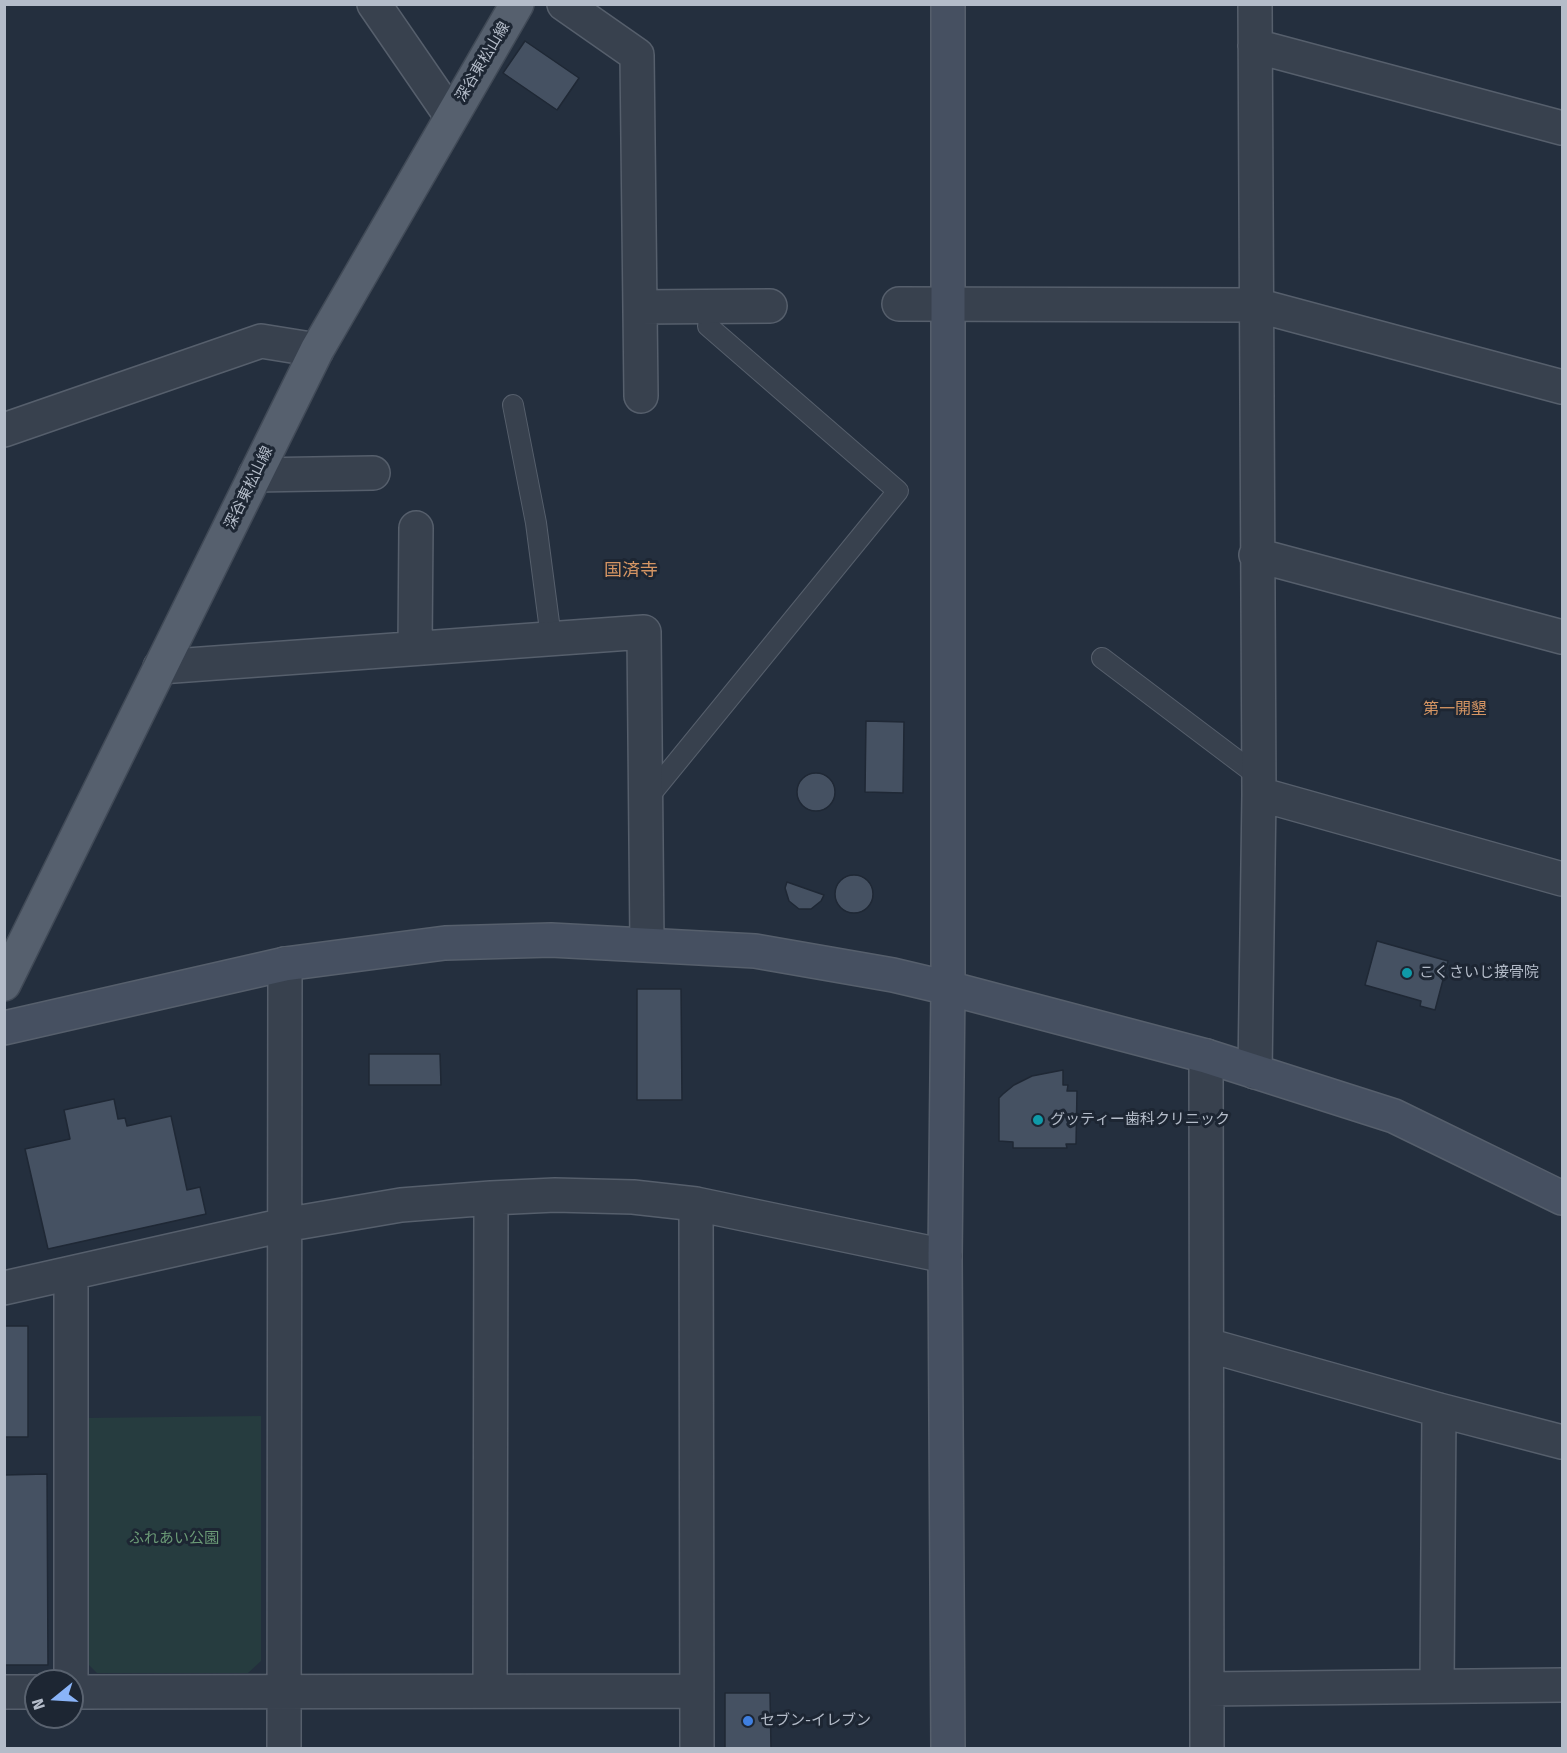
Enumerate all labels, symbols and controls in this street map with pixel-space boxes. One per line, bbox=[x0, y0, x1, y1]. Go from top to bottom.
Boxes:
street label: 深谷東松山線 bbox=[452, 19, 514, 105]
street label: 深谷東松山線 bbox=[221, 444, 277, 532]
district label: 国済寺 bbox=[604, 560, 658, 582]
district label: 第一開墾 bbox=[1423, 700, 1487, 720]
place label: こくさいじ接骨院 bbox=[1419, 964, 1539, 982]
marker: こくさいじ接骨院 bbox=[1400, 966, 1414, 980]
place label: グッティー歯科クリニック bbox=[1050, 1111, 1230, 1129]
marker: グッティー歯科クリニック bbox=[1031, 1113, 1045, 1127]
park label: ふれあい公園 bbox=[129, 1530, 219, 1548]
north arrow bbox=[24, 1669, 84, 1729]
text: N bbox=[28, 1696, 49, 1712]
place label: セブン-イレブン bbox=[760, 1712, 871, 1730]
marker: セブン-イレブン bbox=[741, 1714, 755, 1728]

